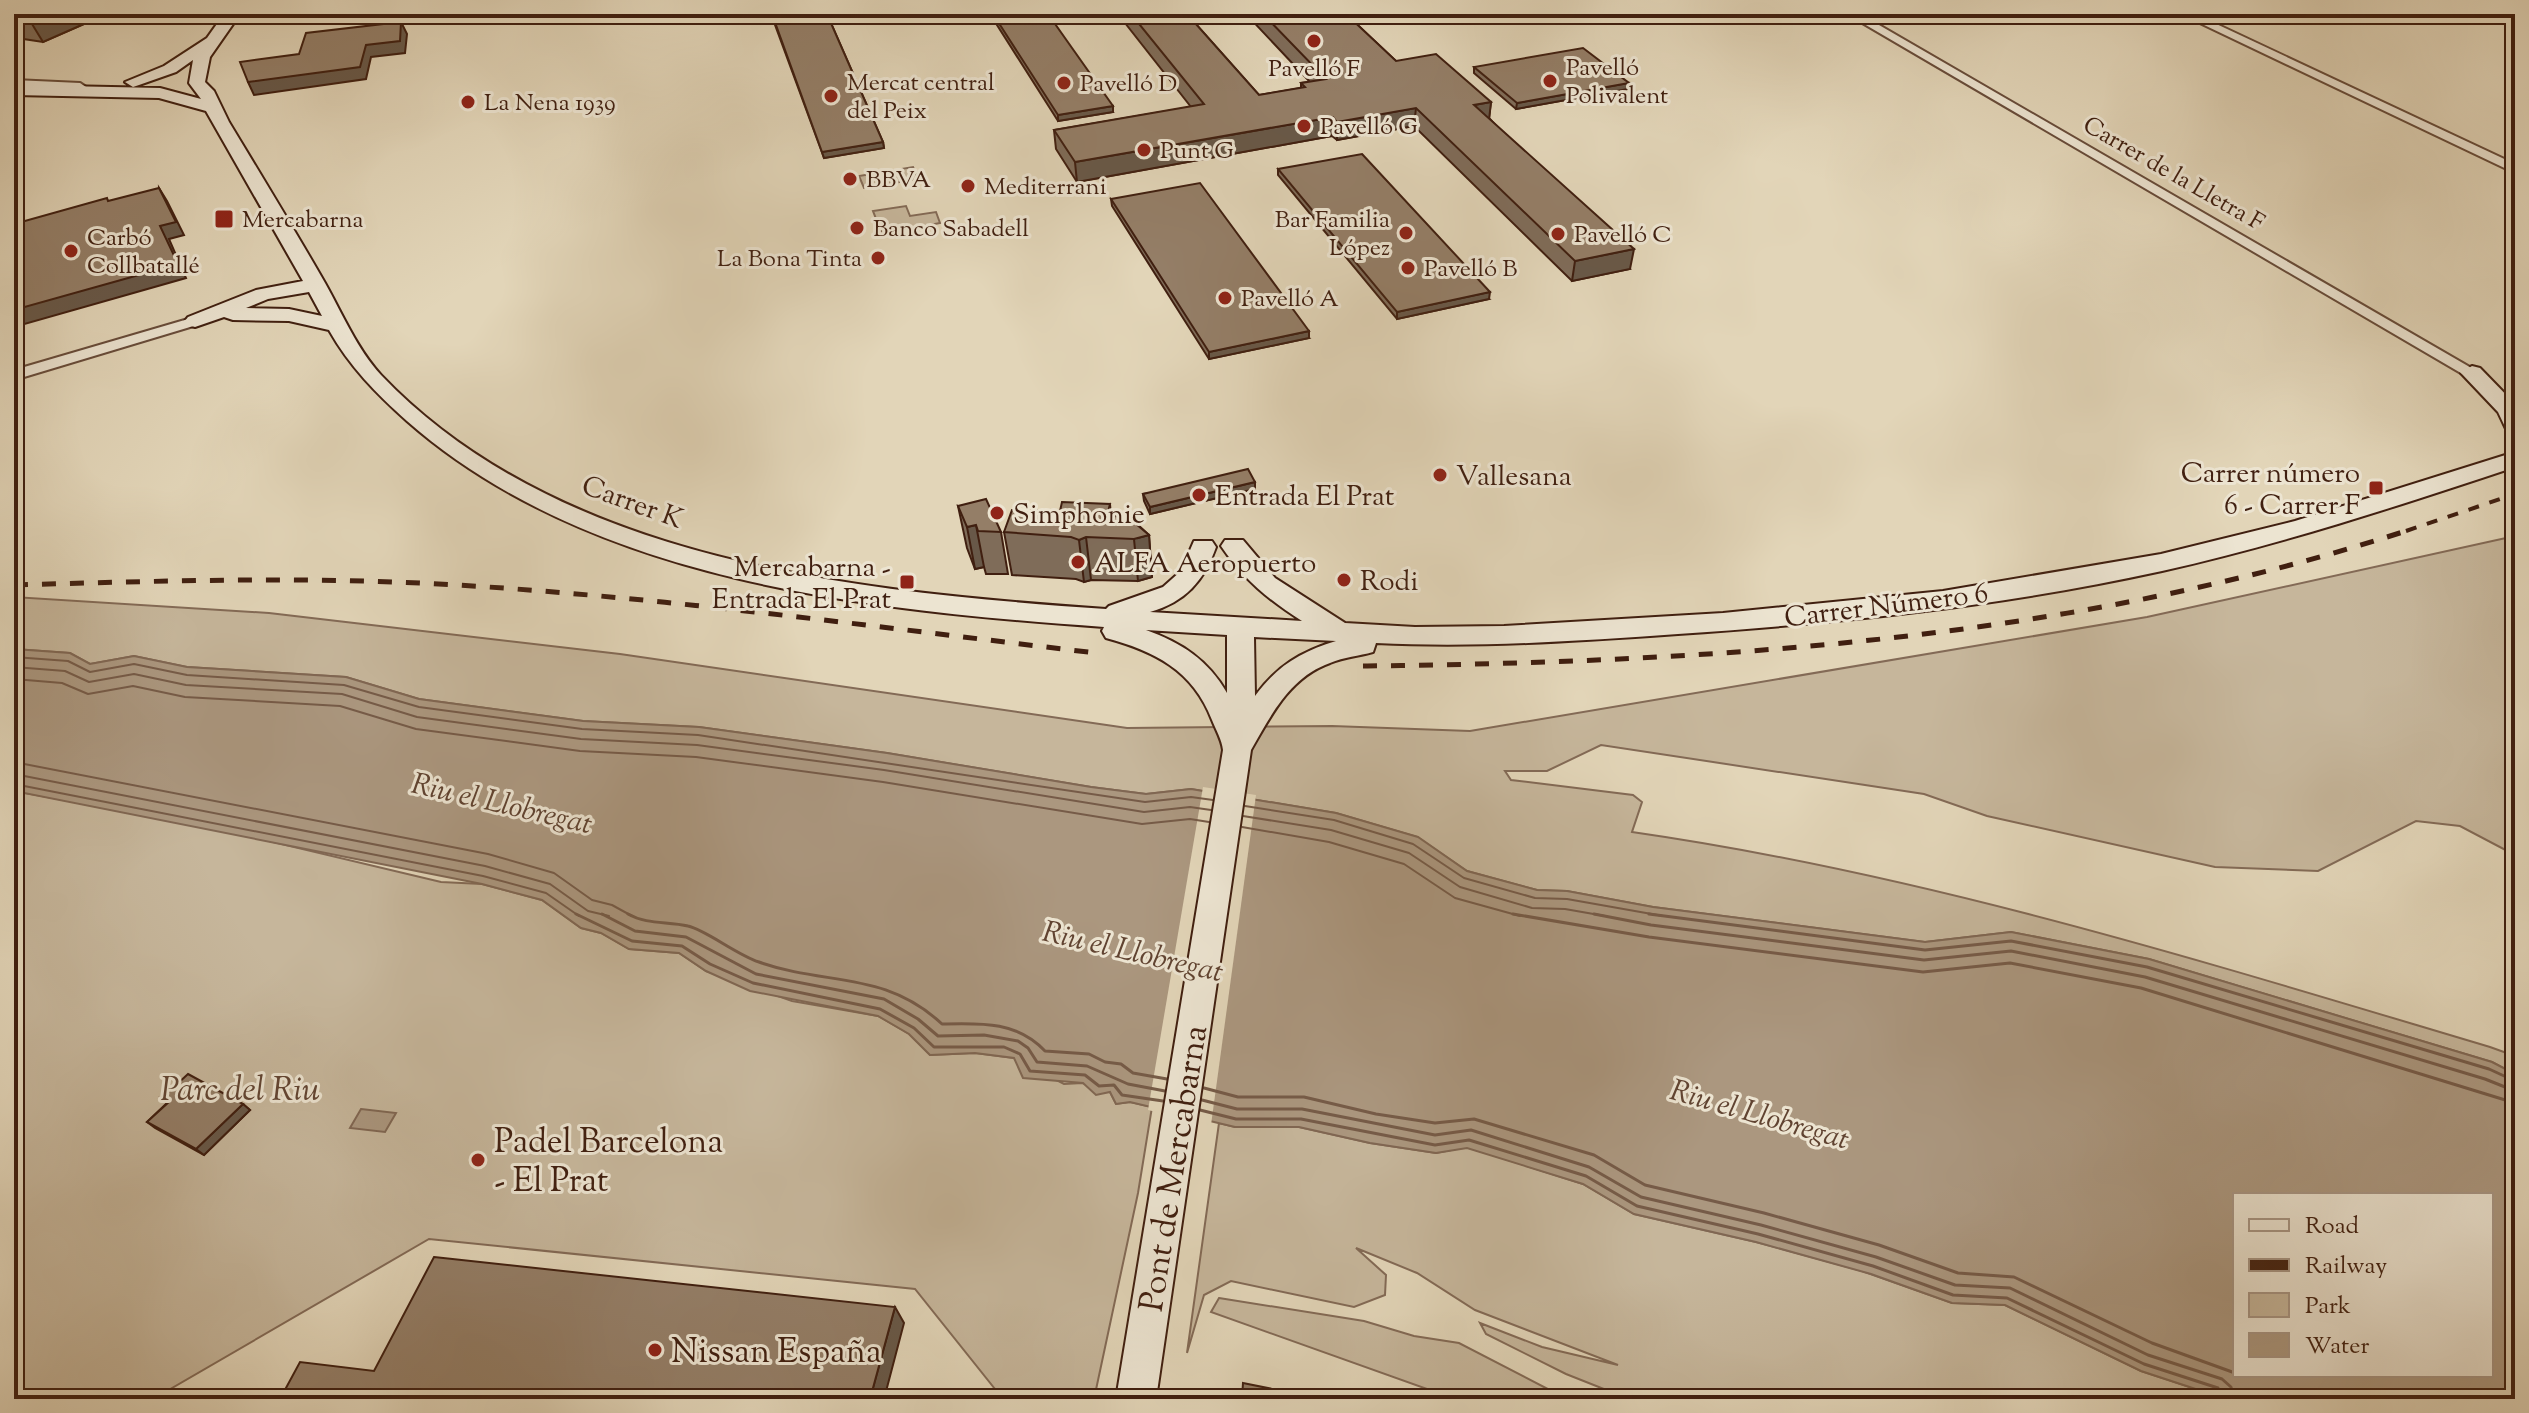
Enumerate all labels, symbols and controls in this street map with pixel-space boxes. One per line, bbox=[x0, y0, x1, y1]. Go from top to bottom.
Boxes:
marker: Pavelló F bbox=[1305, 32, 1323, 50]
place label: Pavelló Polivalent bbox=[1566, 52, 1668, 114]
place label: Pavelló F bbox=[1268, 53, 1360, 87]
place label: Mercat central del Peix bbox=[847, 67, 995, 129]
place label: Pavelló D bbox=[1080, 68, 1177, 102]
marker: Pavelló Polivalent bbox=[1541, 72, 1559, 90]
marker: Pavelló D bbox=[1055, 74, 1073, 92]
place label: La Nena 1939 bbox=[484, 87, 616, 121]
marker: Mercat central del Peix bbox=[822, 87, 840, 105]
marker: La Nena 1939 bbox=[459, 93, 477, 111]
street label: Carrer de la Lletra F bbox=[2076, 109, 2270, 241]
place label: Pavelló G bbox=[1320, 111, 1418, 145]
marker: Pavelló G bbox=[1295, 117, 1313, 135]
place label: Punt G bbox=[1160, 135, 1234, 169]
marker: Punt G bbox=[1135, 141, 1153, 159]
place label: BBVA bbox=[866, 164, 932, 198]
marker: BBVA bbox=[841, 170, 859, 188]
place label: Mediterrani bbox=[984, 171, 1107, 205]
marker: Mediterrani bbox=[959, 177, 977, 195]
place label: Mercabarna bbox=[242, 204, 364, 238]
place label: Bar Familia López bbox=[1275, 204, 1390, 266]
marker: Mercabarna bbox=[213, 208, 235, 230]
place label: Banco Sabadell bbox=[873, 213, 1029, 247]
marker: Banco Sabadell bbox=[848, 219, 866, 237]
place label: Pavelló C bbox=[1574, 219, 1672, 253]
place label: Carbó Collbatallé bbox=[87, 222, 200, 284]
marker: Bar Familia López bbox=[1397, 224, 1415, 242]
marker: Pavelló C bbox=[1549, 225, 1567, 243]
marker: Carbó Collbatallé bbox=[62, 242, 80, 260]
place label: La Bona Tinta bbox=[717, 243, 862, 277]
marker: La Bona Tinta bbox=[869, 249, 887, 267]
place label: Pavelló B bbox=[1424, 253, 1517, 287]
marker: Pavelló B bbox=[1399, 259, 1417, 277]
place label: Pavelló A bbox=[1241, 283, 1339, 317]
marker: Pavelló A bbox=[1216, 289, 1234, 307]
place label: Carrer número 6 - Carrer F bbox=[2181, 455, 2360, 527]
place label: Vallesana bbox=[1456, 458, 1572, 498]
marker: Vallesana bbox=[1431, 466, 1449, 484]
street label: Carrer K bbox=[576, 467, 688, 541]
place label: Entrada El Prat bbox=[1215, 478, 1395, 518]
marker: Carrer número 6 - Carrer F bbox=[2367, 479, 2385, 497]
marker: Entrada El Prat bbox=[1190, 486, 1208, 504]
place label: Simphonie bbox=[1013, 496, 1145, 536]
marker: Simphonie bbox=[988, 504, 1006, 522]
place label: ALFA Aeropuerto bbox=[1094, 545, 1316, 585]
place label: Mercabarna - Entrada El Prat bbox=[712, 549, 891, 621]
marker: ALFA Aeropuerto bbox=[1069, 553, 1087, 571]
place label: Rodi bbox=[1360, 563, 1418, 603]
marker: Rodi bbox=[1335, 571, 1353, 589]
marker: Mercabarna - Entrada El Prat bbox=[898, 573, 916, 591]
street label: Carrer Número 6 bbox=[1782, 575, 1991, 639]
water label: Riu el Llobregat bbox=[407, 764, 596, 847]
water label: Riu el Llobregat bbox=[1038, 912, 1227, 995]
street label: Pont de Mercabarna bbox=[1129, 1022, 1222, 1315]
park label: Parc del Riu bbox=[160, 1067, 320, 1116]
water label: Riu el Llobregat bbox=[1665, 1070, 1854, 1162]
place label: Padel Barcelona - El Prat bbox=[494, 1119, 723, 1207]
marker: Padel Barcelona - El Prat bbox=[469, 1151, 487, 1169]
legend bbox=[2233, 1193, 2493, 1377]
text: Road bbox=[2305, 1210, 2359, 1244]
text: Railway bbox=[2305, 1250, 2387, 1284]
text: Park bbox=[2305, 1290, 2351, 1324]
place label: Nissan España bbox=[671, 1329, 882, 1378]
text: Water bbox=[2305, 1330, 2369, 1364]
marker: Nissan España bbox=[646, 1341, 664, 1359]

